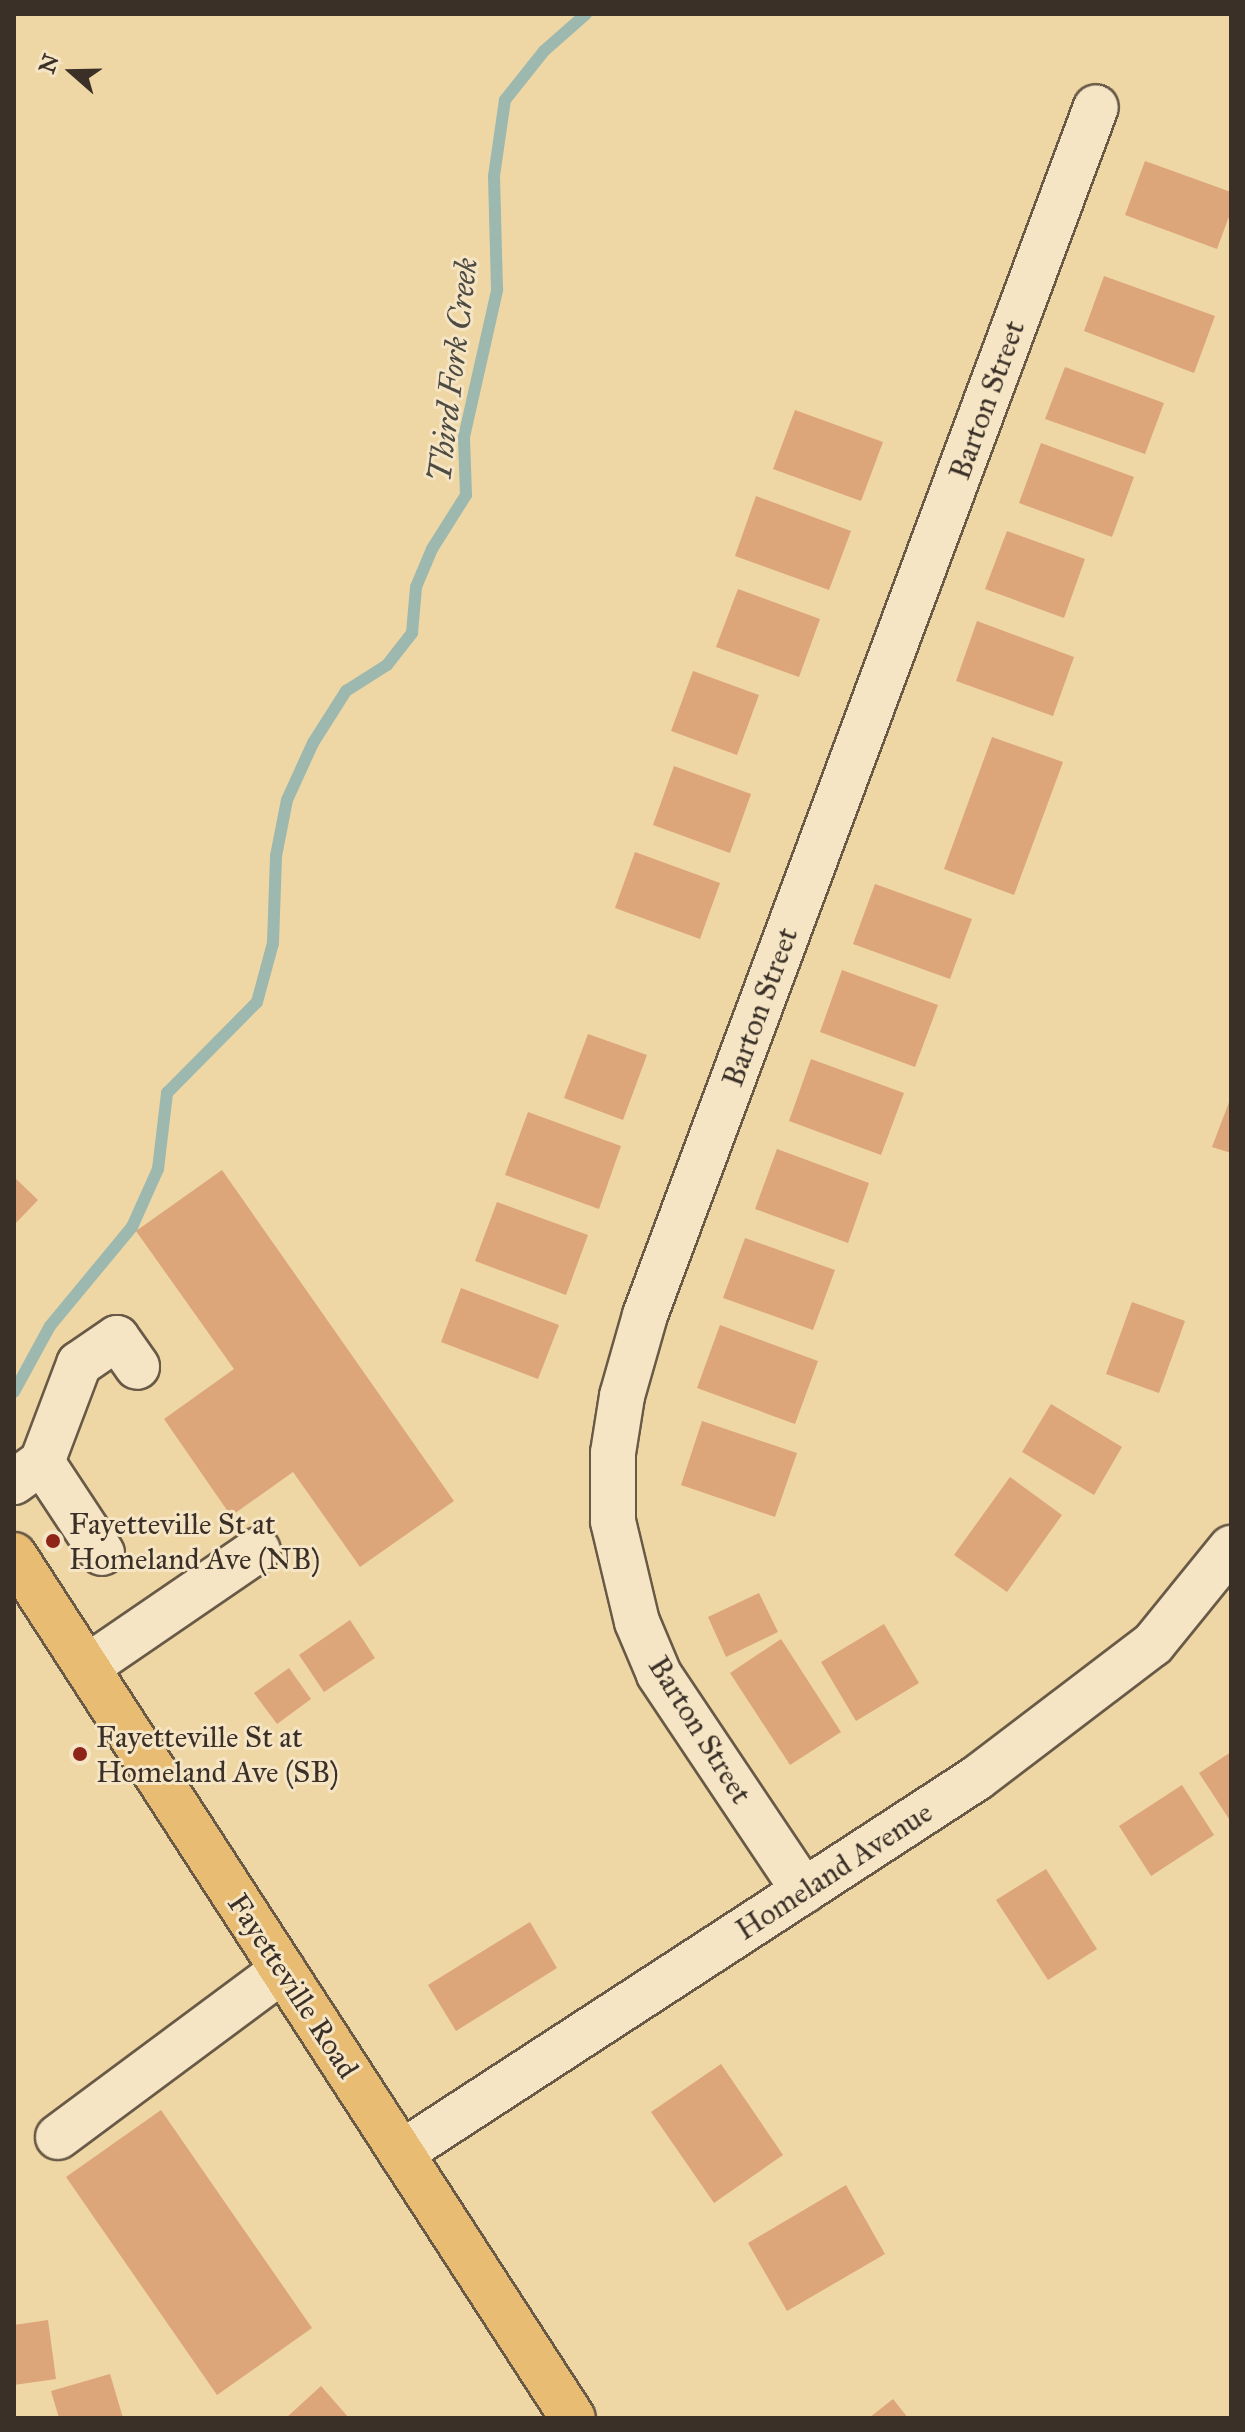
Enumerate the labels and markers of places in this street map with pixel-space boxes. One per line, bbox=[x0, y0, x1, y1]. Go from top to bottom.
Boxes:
place label: Fayetteville St at Homeland Ave (NB) bbox=[69, 1506, 320, 1576]
marker: Fayetteville St at Homeland Ave (NB) bbox=[44, 1532, 62, 1550]
place label: Fayetteville St at Homeland Ave (SB) bbox=[96, 1719, 339, 1790]
marker: Fayetteville St at Homeland Ave (SB) bbox=[71, 1745, 89, 1763]

